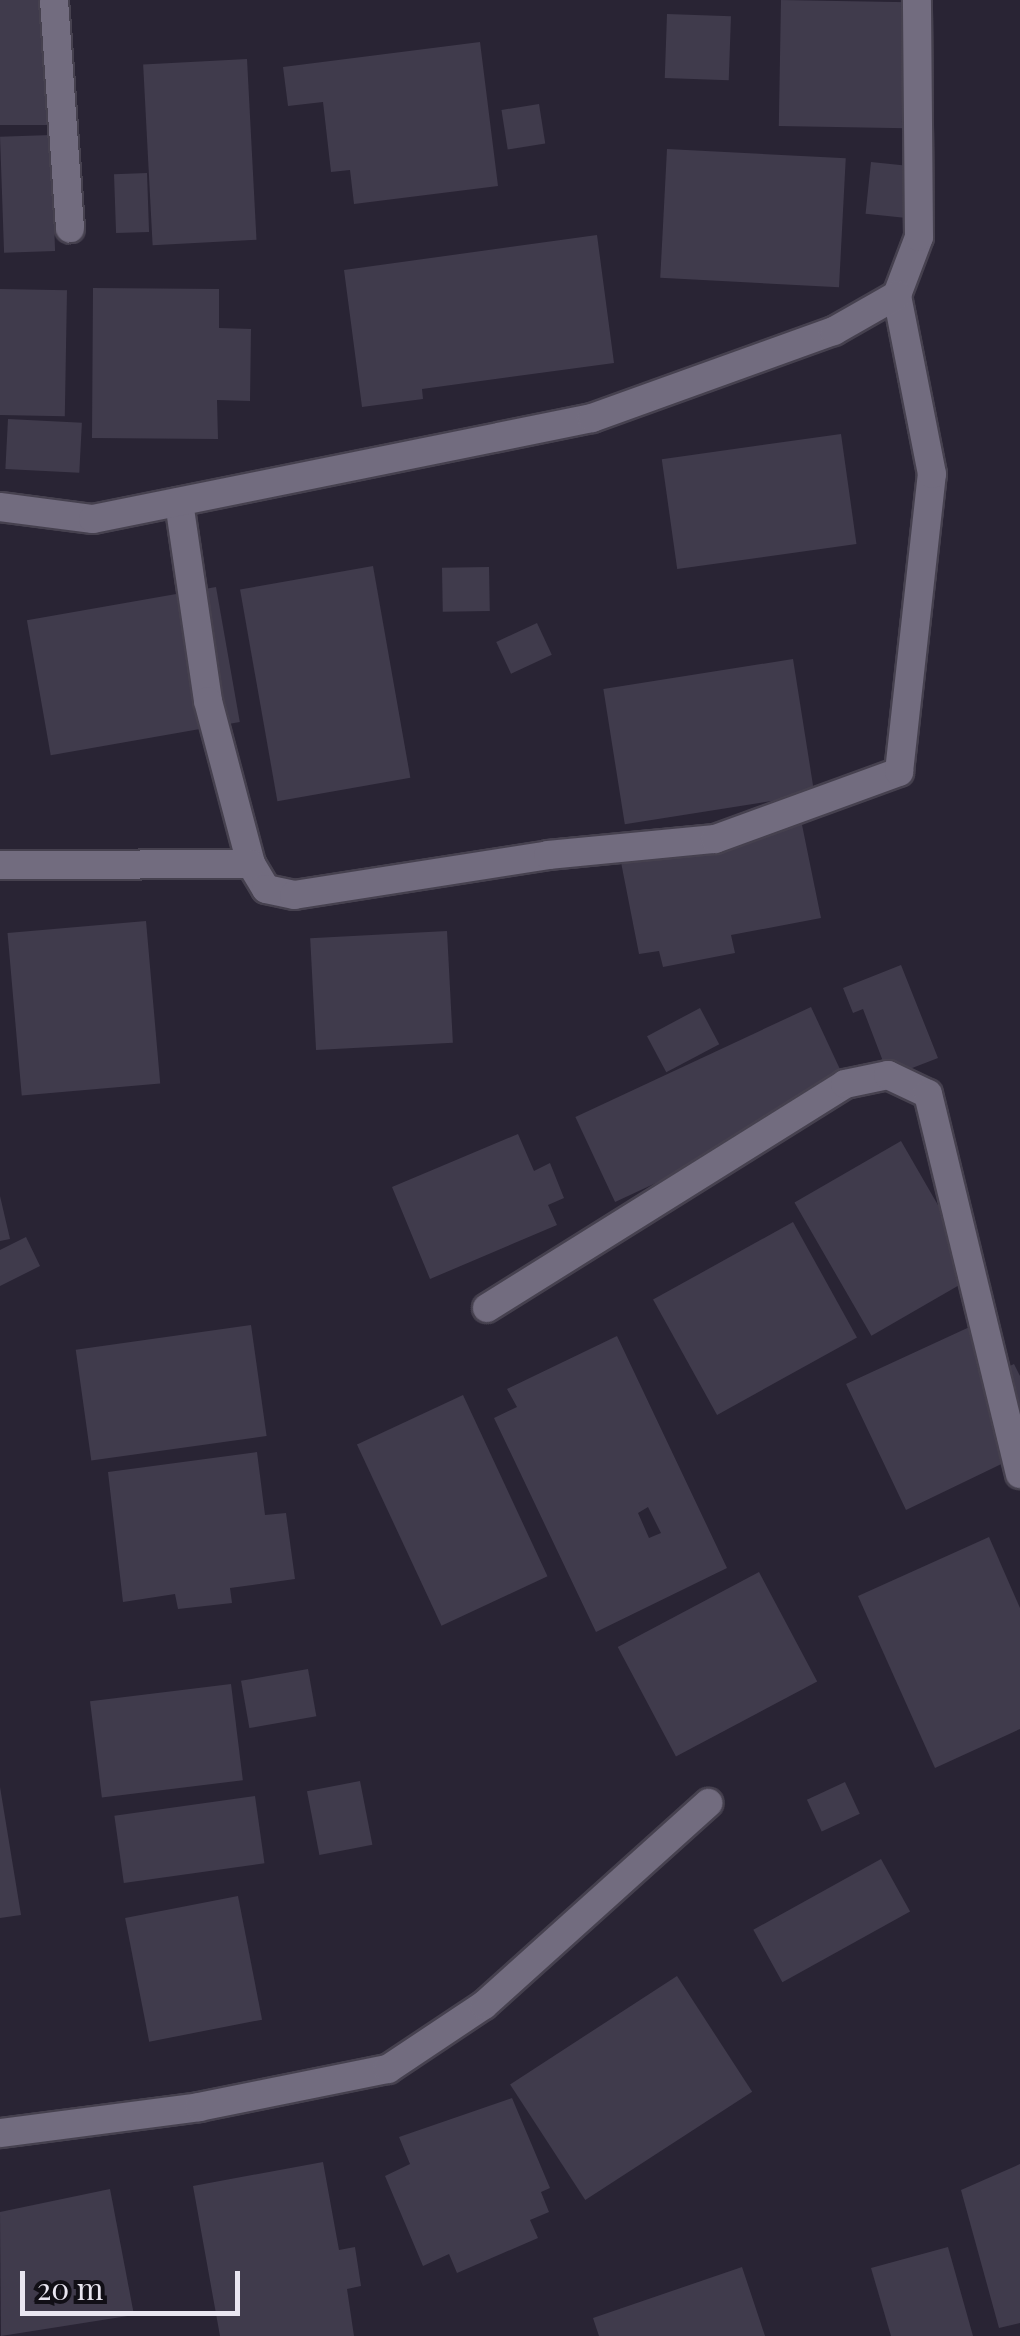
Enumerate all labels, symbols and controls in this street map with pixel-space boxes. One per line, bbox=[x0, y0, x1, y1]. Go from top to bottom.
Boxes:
scale bar bbox=[25, 2251, 245, 2313]
text: 20 m bbox=[37, 2268, 103, 2308]

